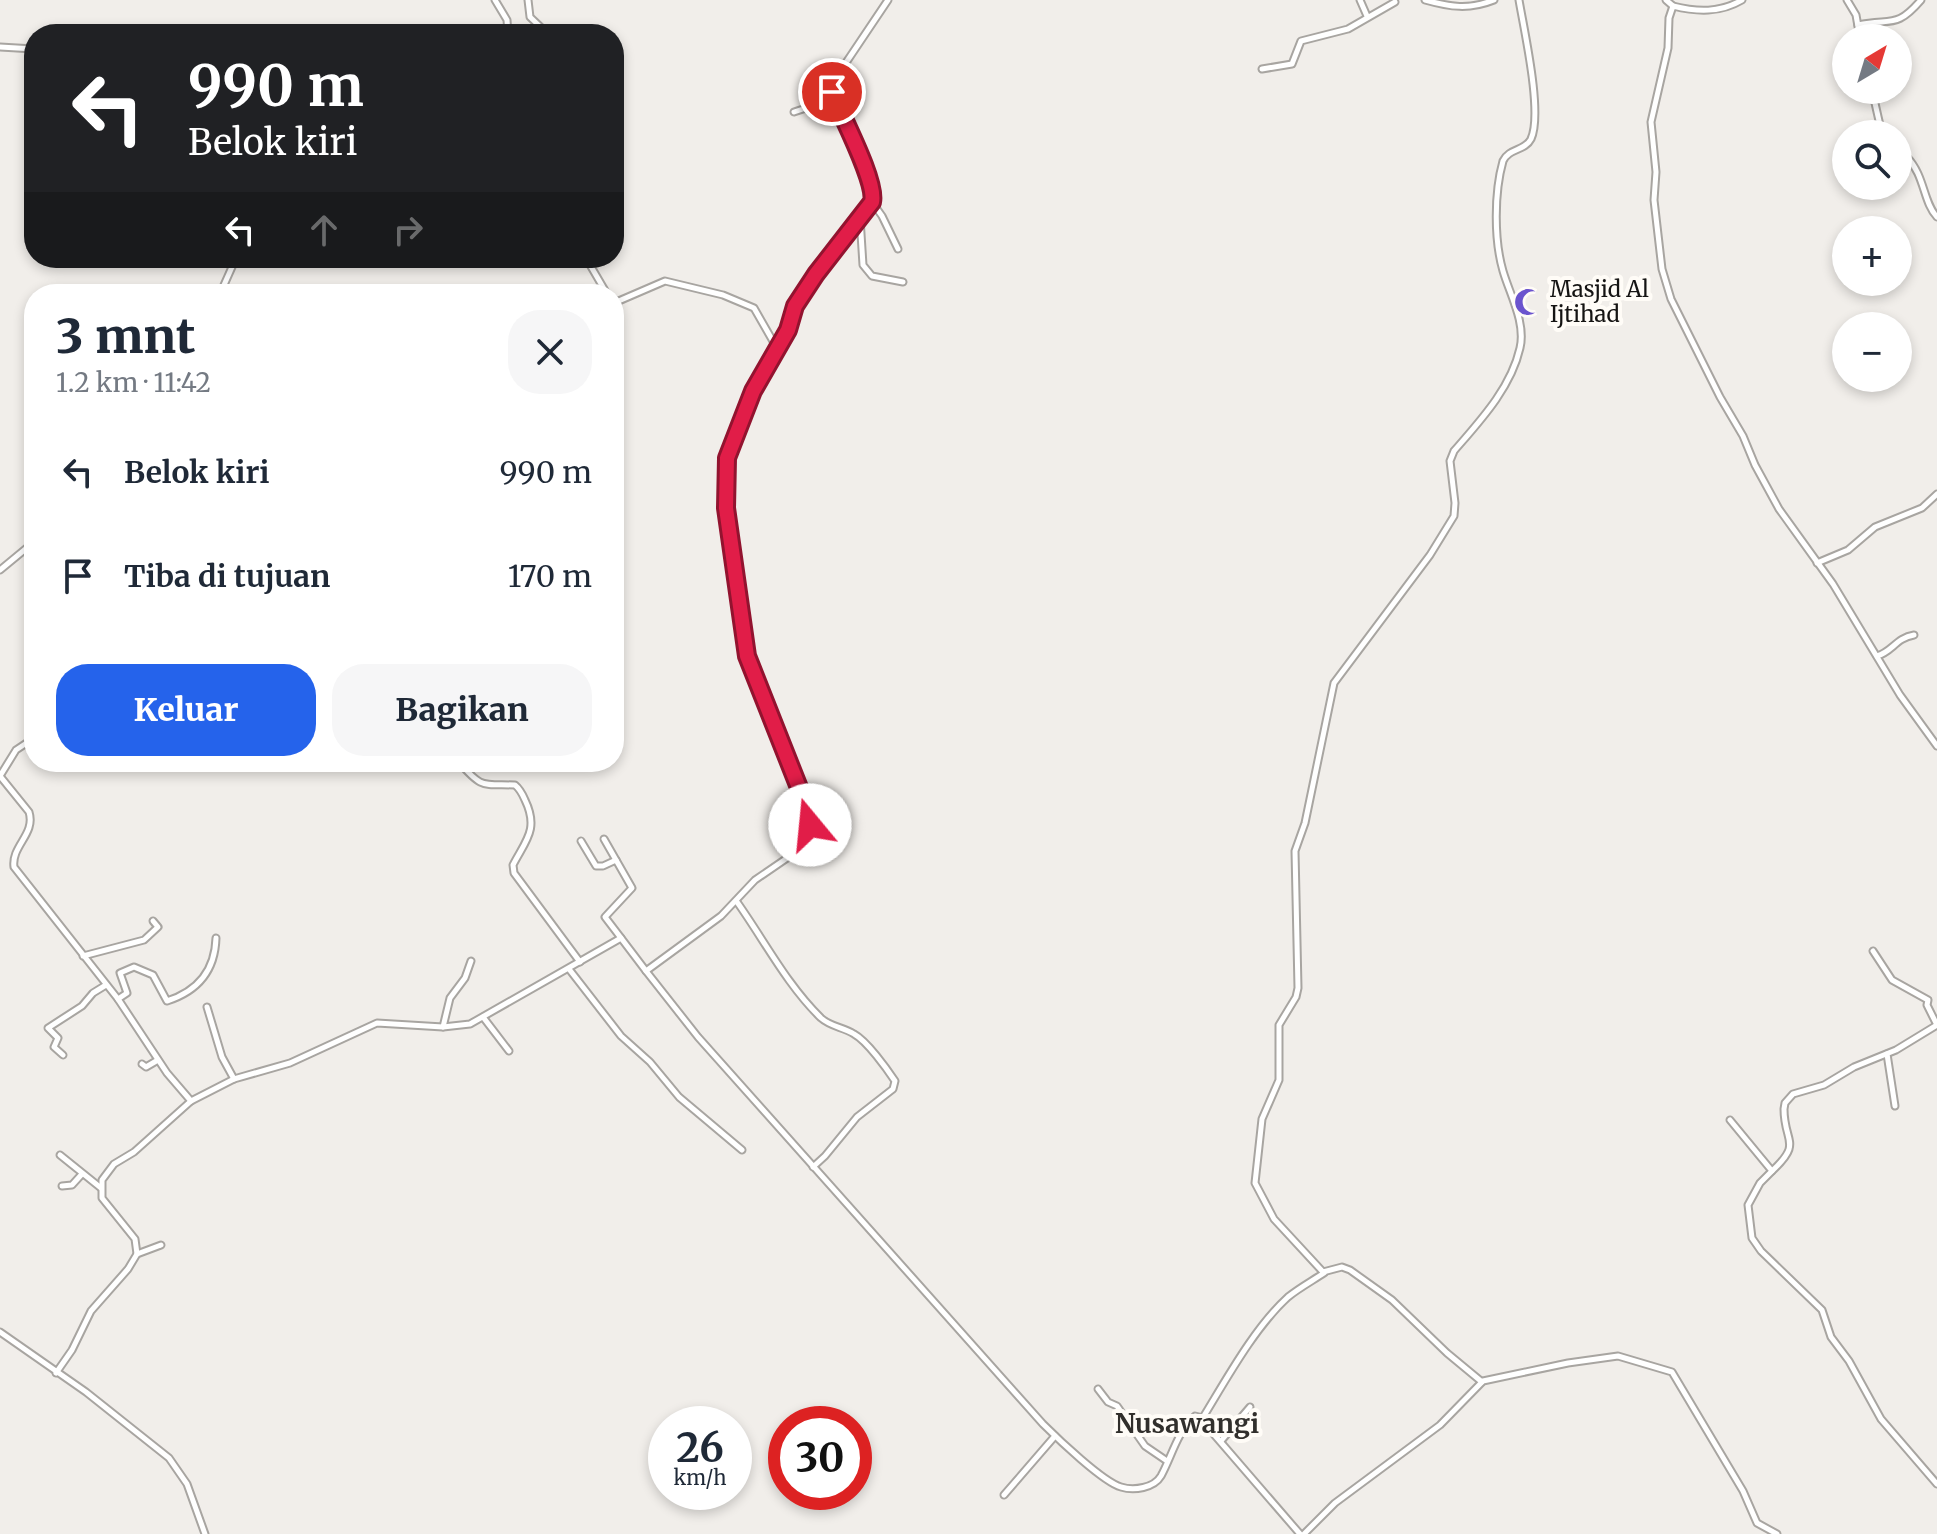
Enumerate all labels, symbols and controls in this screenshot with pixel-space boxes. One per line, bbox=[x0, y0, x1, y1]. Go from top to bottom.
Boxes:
north arrow bbox=[1832, 24, 1912, 104]
map controls bbox=[1832, 24, 1912, 392]
text: 990 m bbox=[188, 51, 364, 121]
icon: left bbox=[56, 56, 160, 160]
pin bbox=[798, 58, 866, 126]
icon: arrive bbox=[810, 70, 854, 114]
text: Belok kiri bbox=[188, 120, 357, 165]
button: search bbox=[1832, 120, 1912, 200]
icon: left bbox=[218, 208, 262, 252]
icon: ahead bbox=[302, 208, 346, 252]
icon: right bbox=[386, 208, 430, 252]
button: + bbox=[1832, 216, 1912, 296]
place label: Masjid Al Ijtihad bbox=[1550, 275, 1649, 328]
mosque icon: Masjid Al Ijtihad bbox=[1513, 287, 1543, 317]
text: 3 mnt bbox=[56, 306, 195, 366]
button: close bbox=[508, 310, 592, 394]
button: − bbox=[1832, 312, 1912, 392]
text: 1.2 km · 11:42 bbox=[56, 366, 211, 399]
icon: left bbox=[56, 450, 100, 494]
text: Belok kiri bbox=[124, 453, 270, 491]
text: 990 m bbox=[499, 453, 592, 491]
icon: arrive bbox=[56, 554, 100, 598]
text: Tiba di tujuan bbox=[124, 557, 330, 595]
text: 170 m bbox=[508, 557, 592, 595]
button: Keluar bbox=[56, 664, 316, 756]
button: Bagikan bbox=[332, 664, 592, 756]
position arrow bbox=[768, 783, 852, 867]
speed limit sign: 30 bbox=[768, 1406, 872, 1510]
district label: Nusawangi bbox=[1115, 1407, 1259, 1440]
text: 26 bbox=[676, 1423, 724, 1473]
text: km/h bbox=[674, 1465, 726, 1490]

